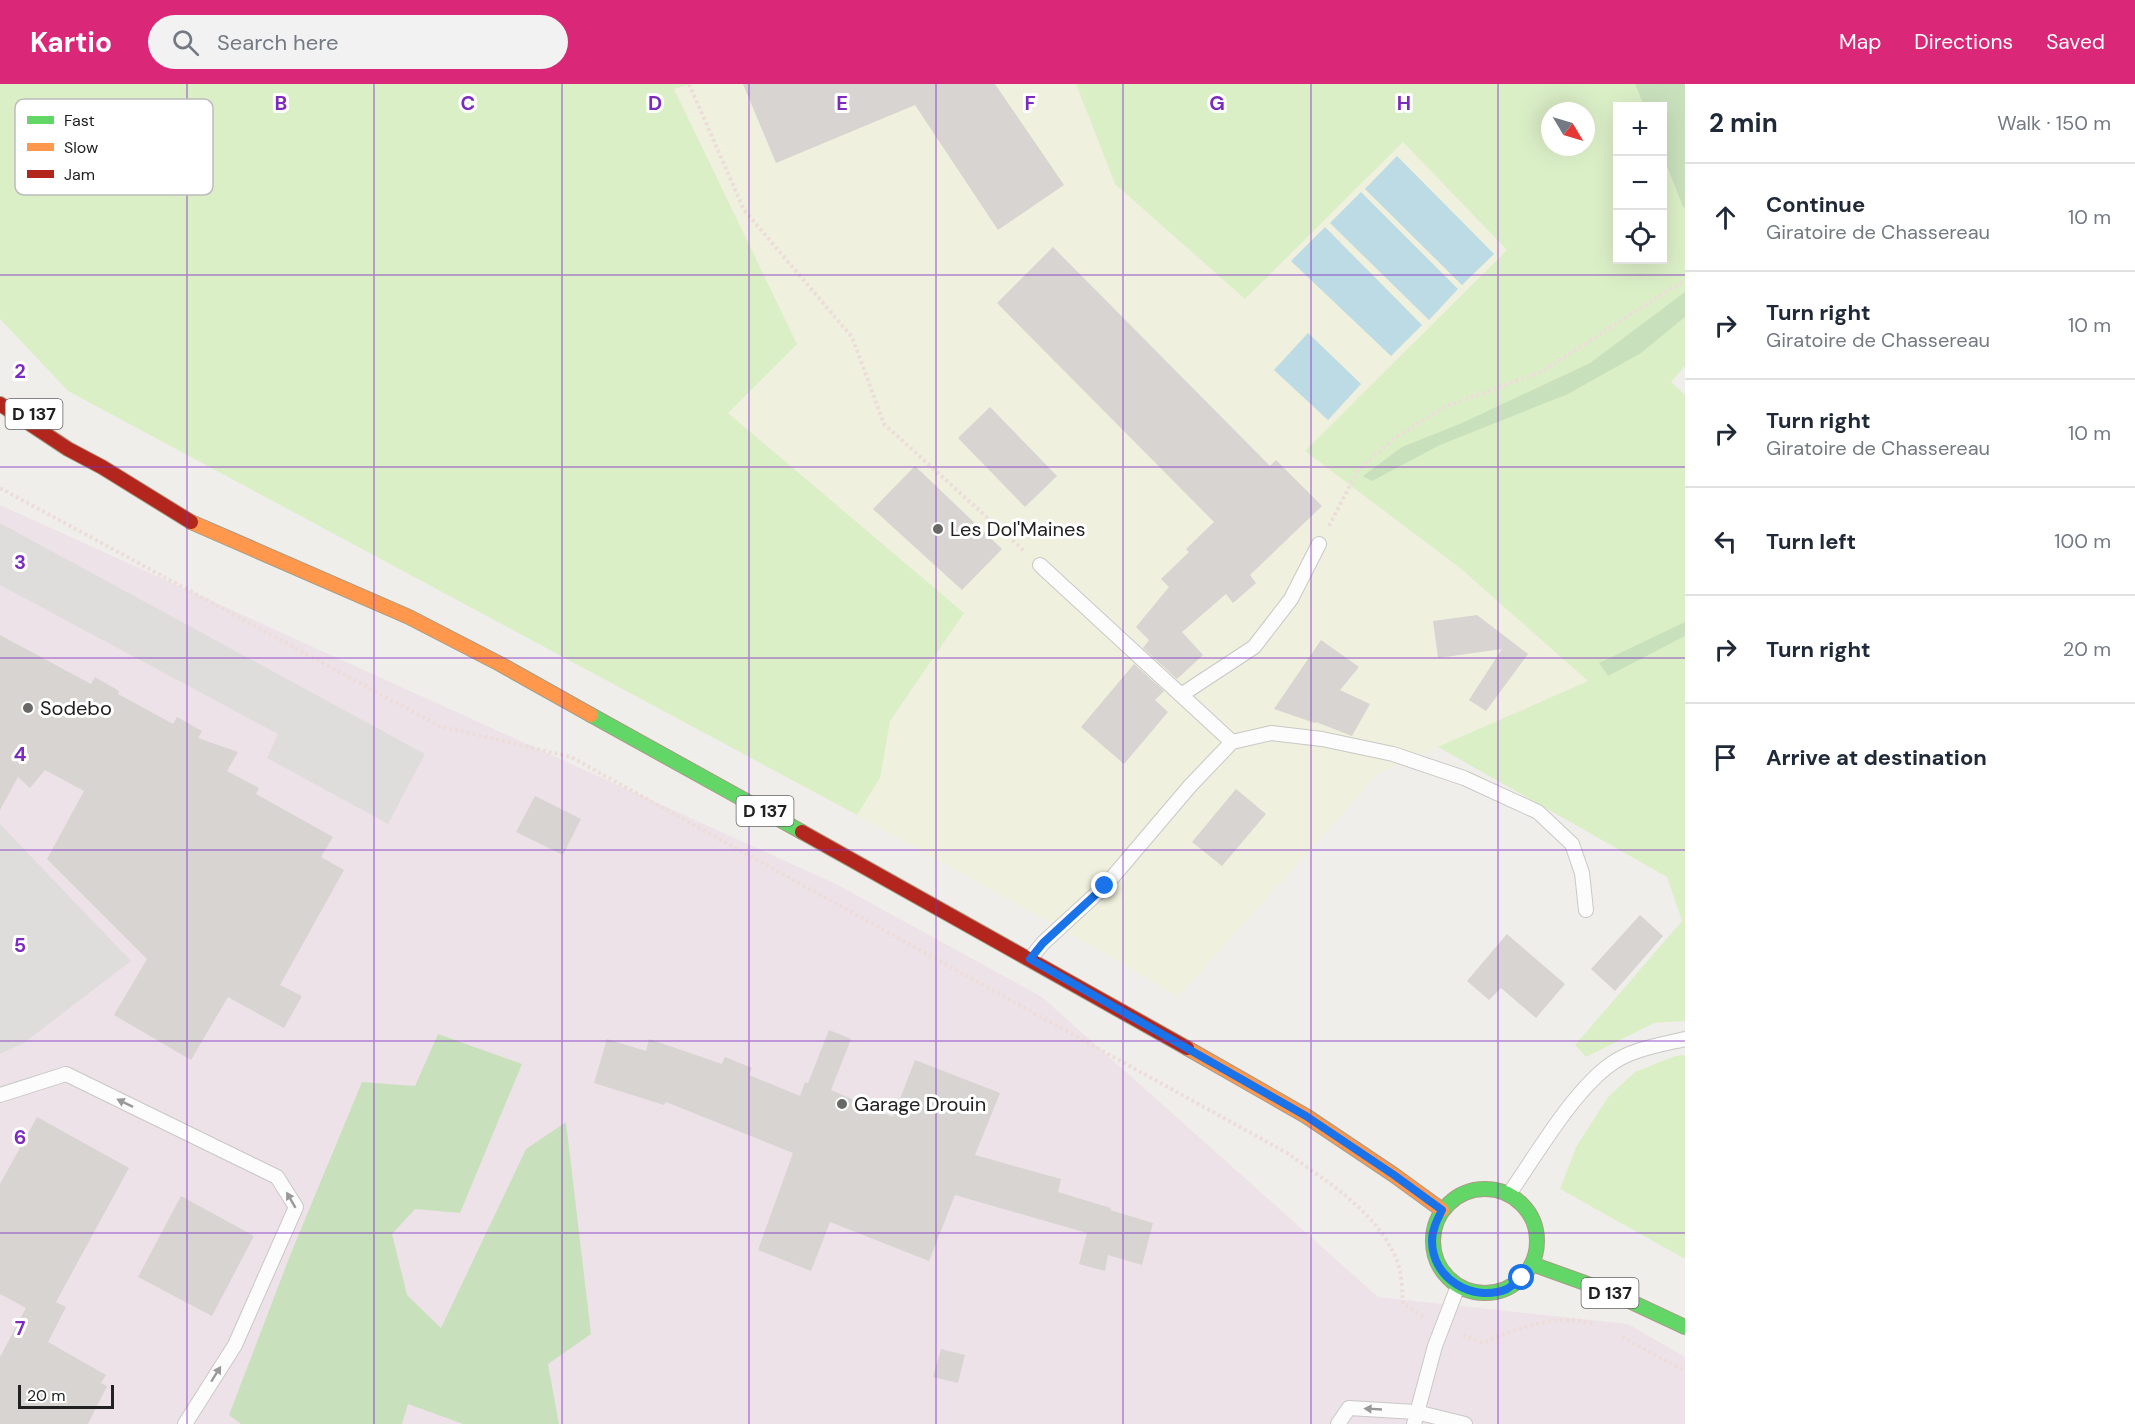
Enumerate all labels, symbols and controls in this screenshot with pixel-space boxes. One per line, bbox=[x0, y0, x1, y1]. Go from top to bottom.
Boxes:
search box bbox=[148, 15, 568, 69]
text: Kartio bbox=[30, 24, 112, 61]
icon: search bbox=[169, 26, 202, 59]
text: Search here bbox=[217, 28, 338, 57]
text: Map bbox=[1839, 28, 1881, 56]
text: Directions bbox=[1914, 28, 2013, 56]
text: Saved bbox=[2046, 28, 2105, 56]
text: B bbox=[275, 90, 287, 116]
text: C bbox=[461, 90, 475, 116]
text: D bbox=[648, 90, 662, 116]
text: E bbox=[836, 90, 848, 116]
text: F bbox=[1024, 90, 1036, 116]
text: G bbox=[1209, 90, 1225, 116]
text: H bbox=[1397, 90, 1411, 116]
legend bbox=[15, 99, 213, 195]
north arrow bbox=[1541, 102, 1595, 156]
map controls bbox=[1613, 102, 1667, 264]
button: + bbox=[1613, 102, 1667, 156]
text: 2 min bbox=[1709, 106, 1778, 140]
text: Fast bbox=[64, 110, 95, 131]
text: Walk · 150 m bbox=[1997, 110, 2111, 136]
text: Slow bbox=[64, 137, 98, 158]
button: − bbox=[1613, 156, 1667, 210]
text: Jam bbox=[64, 164, 95, 185]
text: Continue bbox=[1766, 190, 1865, 219]
icon: ahead bbox=[1709, 201, 1742, 234]
text: 10 m bbox=[2068, 204, 2111, 230]
button: locate bbox=[1613, 210, 1667, 264]
text: Giratoire de Chassereau bbox=[1766, 219, 1990, 245]
text: Turn right bbox=[1766, 298, 1871, 327]
icon: right bbox=[1709, 309, 1742, 342]
text: 10 m bbox=[2068, 312, 2111, 338]
text: Giratoire de Chassereau bbox=[1766, 327, 1990, 353]
text: 2 bbox=[14, 358, 26, 384]
road number: D 137 bbox=[6, 399, 63, 429]
text: Turn right bbox=[1766, 406, 1871, 435]
icon: right bbox=[1709, 417, 1742, 450]
text: 10 m bbox=[2068, 420, 2111, 446]
text: Giratoire de Chassereau bbox=[1766, 435, 1990, 461]
place label: Les Dol'Maines bbox=[950, 516, 1085, 542]
marker: Les Dol'Maines bbox=[931, 522, 945, 536]
icon: left bbox=[1709, 525, 1742, 558]
text: Turn left bbox=[1766, 527, 1856, 556]
text: 100 m bbox=[2054, 528, 2111, 554]
text: 3 bbox=[14, 549, 26, 575]
icon: right bbox=[1709, 633, 1742, 666]
text: Turn right bbox=[1766, 635, 1871, 664]
text: 20 m bbox=[2063, 636, 2111, 662]
place label: Sodebo bbox=[40, 695, 112, 721]
marker: Sodebo bbox=[21, 701, 35, 715]
text: 4 bbox=[14, 741, 27, 767]
icon: arrive bbox=[1709, 741, 1742, 774]
text: Arrive at destination bbox=[1766, 743, 1987, 772]
road number: D 137 bbox=[736, 796, 794, 826]
route end bbox=[1091, 872, 1117, 898]
text: 5 bbox=[14, 932, 26, 958]
place label: Garage Drouin bbox=[854, 1091, 986, 1117]
marker: Garage Drouin bbox=[835, 1097, 849, 1111]
one-way arrow bbox=[117, 1099, 134, 1108]
text: 6 bbox=[14, 1124, 26, 1150]
one-way arrow bbox=[285, 1191, 296, 1208]
route start bbox=[1508, 1264, 1534, 1290]
road number: D 137 bbox=[1582, 1278, 1638, 1308]
text: 7 bbox=[15, 1315, 26, 1341]
one-way arrow bbox=[210, 1367, 222, 1383]
scale bar bbox=[18, 1382, 114, 1410]
text: 20 m bbox=[27, 1385, 66, 1406]
one-way arrow bbox=[1363, 1405, 1382, 1414]

